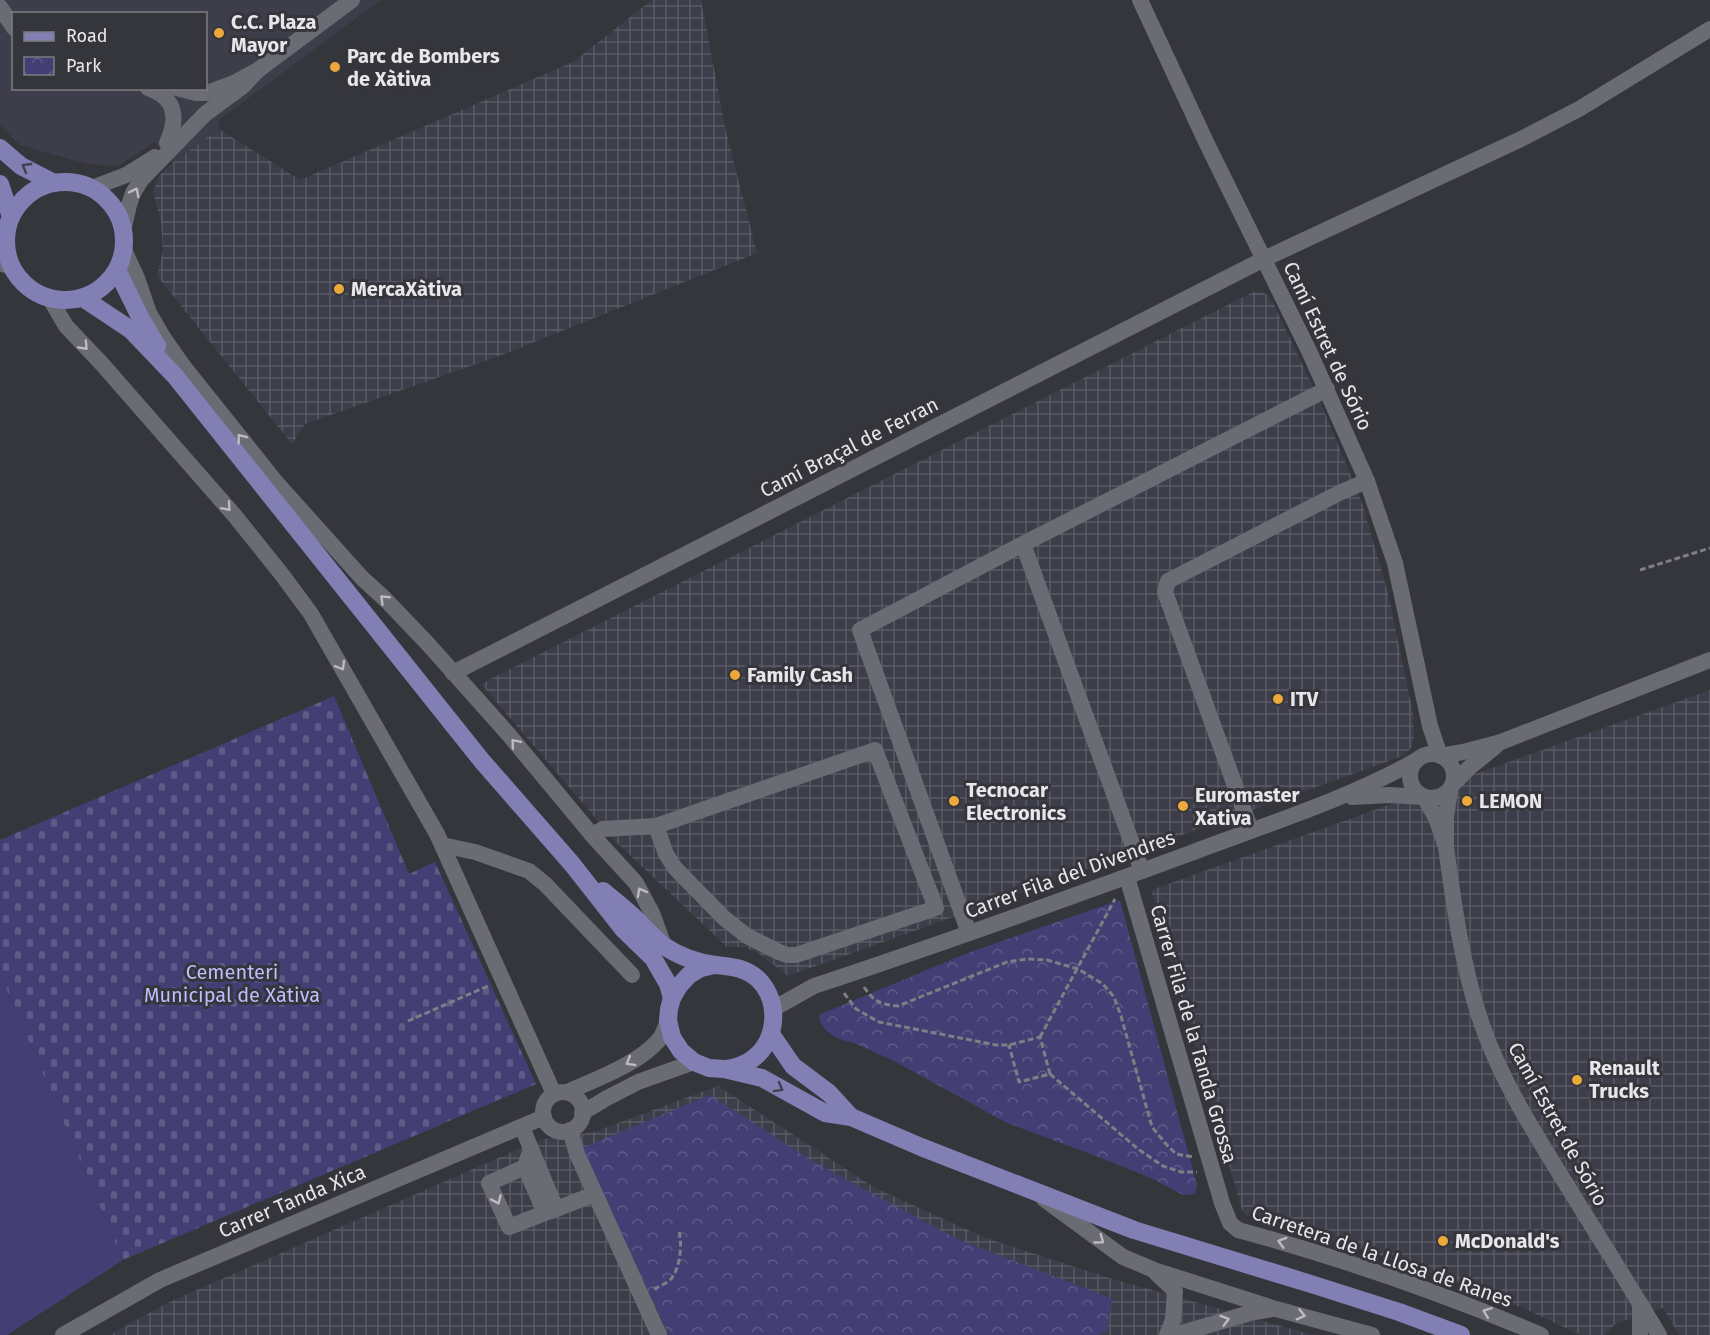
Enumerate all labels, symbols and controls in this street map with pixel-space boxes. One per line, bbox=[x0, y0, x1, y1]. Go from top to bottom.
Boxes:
place label: C.C. Plaza Mayor bbox=[231, 10, 316, 57]
legend bbox=[12, 12, 207, 90]
text: Road bbox=[66, 25, 108, 47]
marker: C.C. Plaza Mayor bbox=[212, 26, 226, 40]
place label: Parc de Bombers de Xàtiva bbox=[347, 44, 500, 91]
text: Park bbox=[66, 55, 102, 77]
marker: Parc de Bombers de Xàtiva bbox=[328, 60, 342, 74]
one-way arrow bbox=[22, 163, 32, 175]
one-way arrow bbox=[128, 188, 139, 198]
street label: Camí Estret de Sório bbox=[1278, 258, 1378, 434]
place label: MercaXàtiva bbox=[351, 277, 462, 301]
marker: MercaXàtiva bbox=[332, 282, 346, 296]
one-way arrow bbox=[77, 338, 88, 349]
street label: Camí Braçal de Ferran bbox=[756, 392, 943, 503]
one-way arrow bbox=[237, 434, 248, 445]
one-way arrow bbox=[220, 500, 231, 511]
one-way arrow bbox=[381, 595, 391, 606]
one-way arrow bbox=[333, 660, 345, 670]
place label: Family Cash bbox=[747, 663, 853, 687]
marker: Family Cash bbox=[728, 668, 742, 682]
place label: ITV bbox=[1290, 687, 1319, 711]
marker: ITV bbox=[1271, 692, 1285, 706]
one-way arrow bbox=[512, 739, 523, 750]
place label: Tecnocar Electronics bbox=[966, 778, 1066, 825]
place label: Euromaster Xativa bbox=[1194, 783, 1300, 830]
place label: LEMON bbox=[1479, 789, 1542, 813]
marker: Tecnocar Electronics bbox=[947, 794, 961, 808]
marker: LEMON bbox=[1460, 794, 1474, 808]
marker: Euromaster Xativa bbox=[1176, 799, 1190, 813]
street label: Carrer Fila del Divendres bbox=[962, 825, 1178, 923]
one-way arrow bbox=[637, 888, 648, 898]
street label: Carrer Fila de la Tanda Grossa bbox=[1146, 902, 1242, 1166]
park label: Cementeri Municipal de Xàtiva bbox=[144, 960, 320, 1007]
street label: Camí Estret de Sório bbox=[1503, 1038, 1613, 1210]
one-way arrow bbox=[626, 1054, 636, 1066]
place label: Renault Trucks bbox=[1589, 1056, 1660, 1103]
marker: Renault Trucks bbox=[1570, 1073, 1584, 1087]
one-way arrow bbox=[773, 1081, 783, 1092]
street label: Carrer Tanda Xica bbox=[215, 1159, 369, 1243]
one-way arrow bbox=[490, 1194, 502, 1205]
street label: Carretera de la Llosa de Ranes bbox=[1248, 1200, 1516, 1312]
place label: McDonald's bbox=[1455, 1229, 1560, 1253]
one-way arrow bbox=[1093, 1233, 1104, 1244]
marker: McDonald's bbox=[1436, 1234, 1450, 1248]
one-way arrow bbox=[1278, 1237, 1288, 1249]
one-way arrow bbox=[1482, 1307, 1492, 1320]
one-way arrow bbox=[1295, 1308, 1306, 1320]
one-way arrow bbox=[1219, 1315, 1230, 1327]

